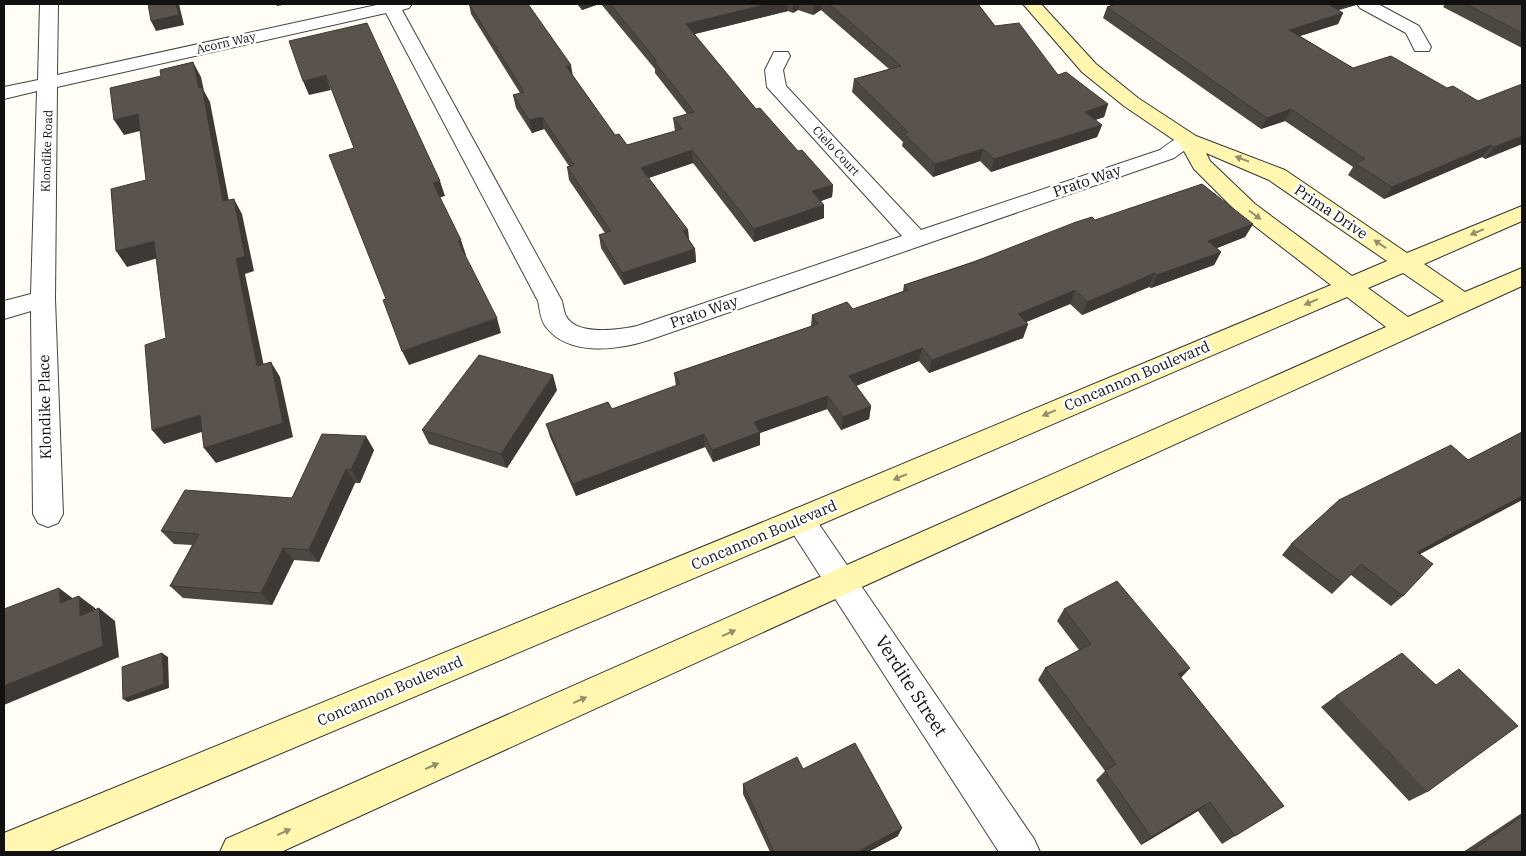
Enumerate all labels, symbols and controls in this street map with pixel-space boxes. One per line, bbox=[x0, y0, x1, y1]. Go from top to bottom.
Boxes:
street label: Acorn Way bbox=[195, 28, 258, 57]
street label: Klondike Road bbox=[38, 110, 55, 192]
street label: Cielo Court bbox=[809, 123, 863, 179]
one-way arrow bbox=[1234, 155, 1249, 163]
street label: Prato Way bbox=[1050, 160, 1123, 201]
street label: Prima Drive bbox=[1291, 180, 1372, 243]
one-way arrow bbox=[1248, 210, 1262, 220]
one-way arrow bbox=[1469, 228, 1484, 236]
one-way arrow bbox=[1373, 239, 1387, 249]
street label: Prato Way bbox=[667, 291, 740, 332]
one-way arrow bbox=[1304, 298, 1318, 306]
street label: Concannon Boulevard bbox=[1061, 336, 1212, 415]
street label: Klondike Place bbox=[34, 354, 55, 460]
one-way arrow bbox=[1042, 410, 1056, 418]
one-way arrow bbox=[893, 474, 907, 482]
street label: Concannon Boulevard bbox=[688, 495, 839, 574]
one-way arrow bbox=[722, 629, 736, 637]
street label: Verdite Street bbox=[870, 631, 953, 741]
street label: Concannon Boulevard bbox=[314, 651, 465, 730]
one-way arrow bbox=[573, 695, 587, 703]
one-way arrow bbox=[425, 762, 439, 770]
one-way arrow bbox=[277, 828, 291, 836]

